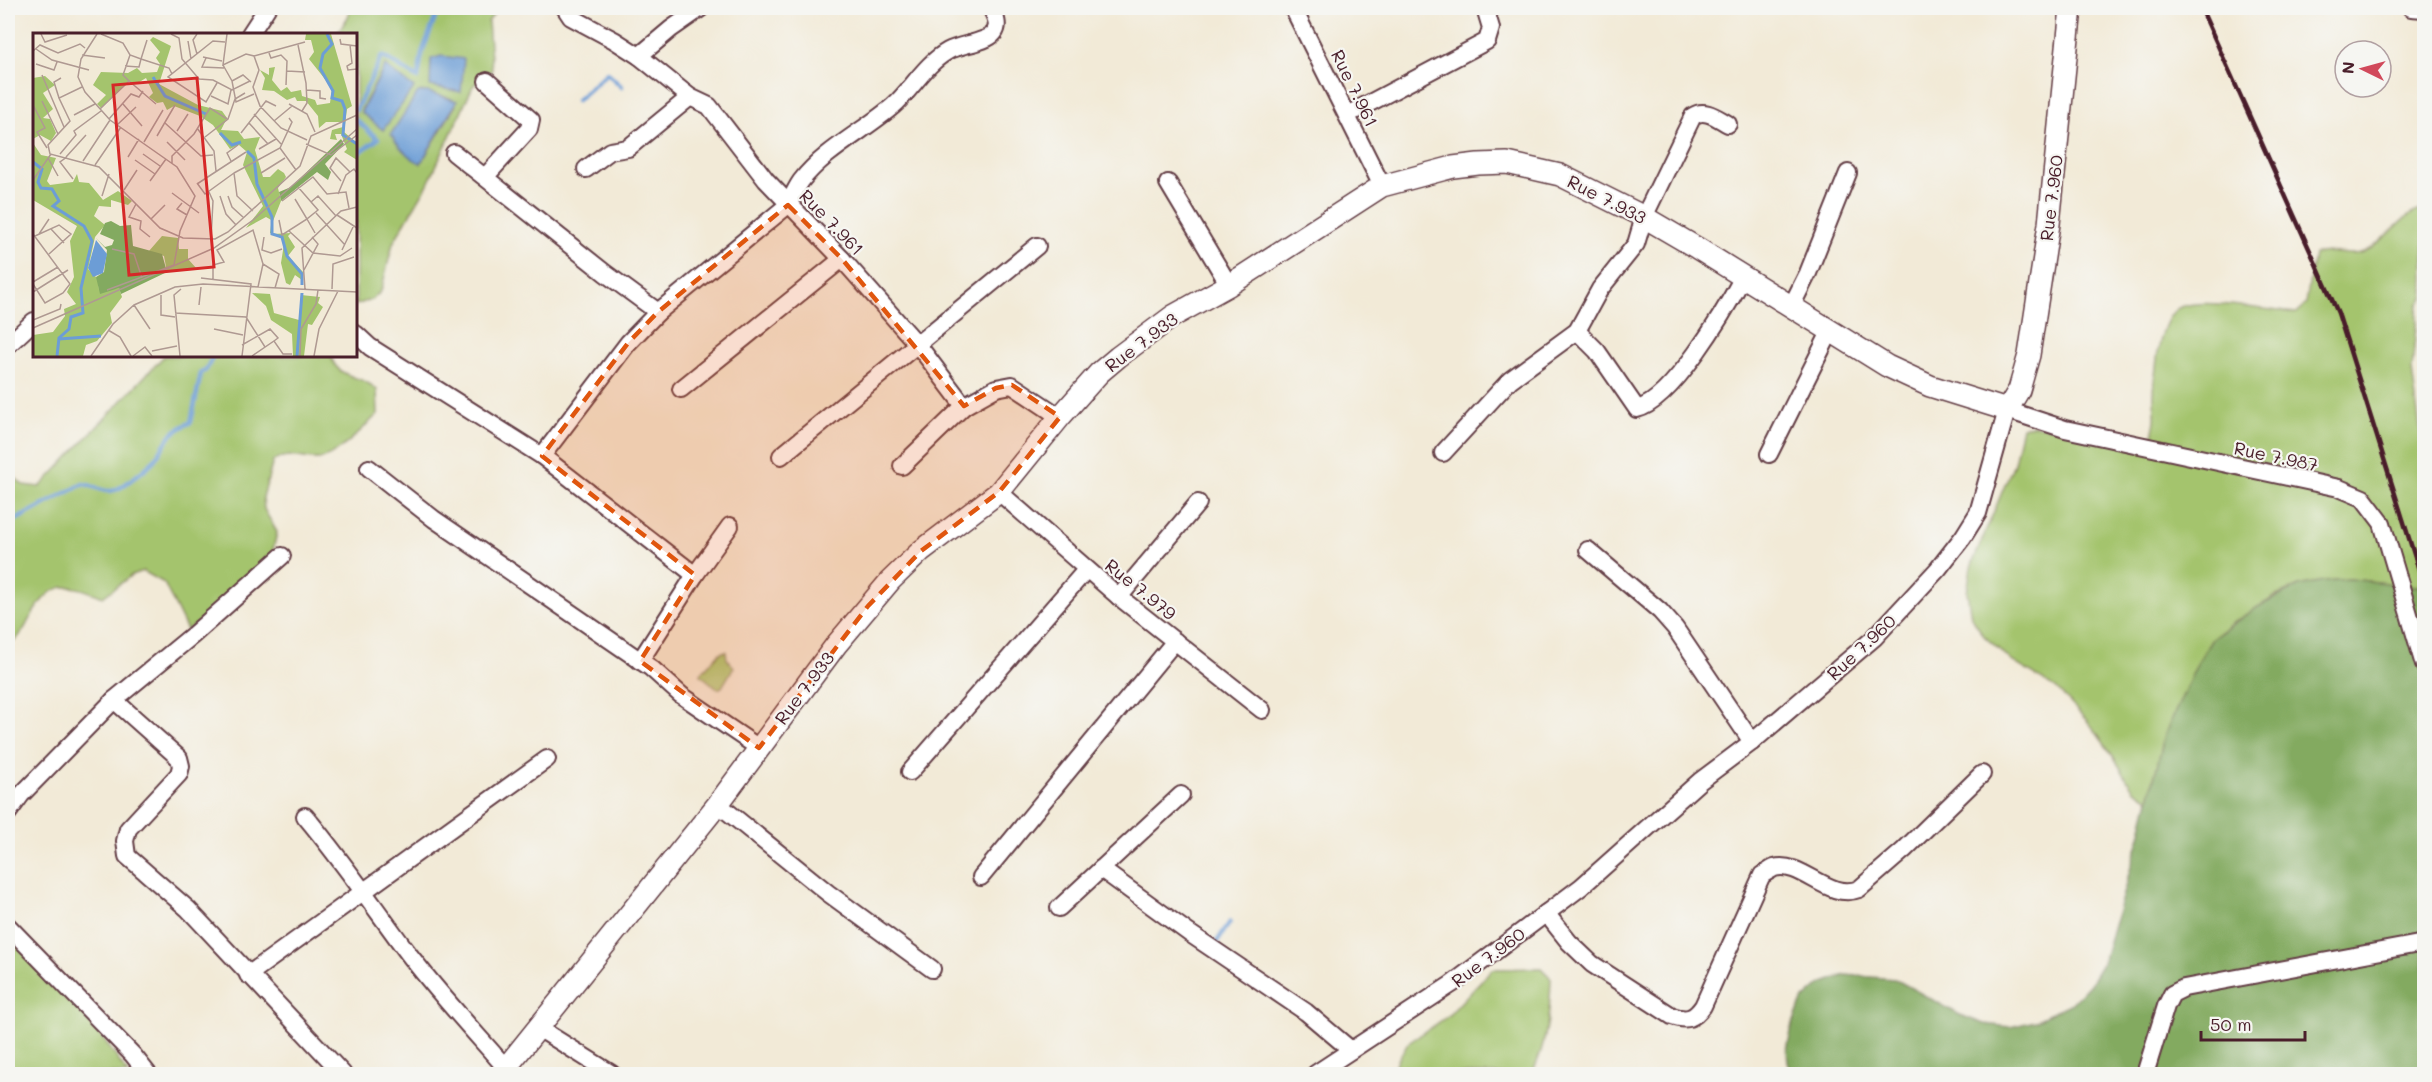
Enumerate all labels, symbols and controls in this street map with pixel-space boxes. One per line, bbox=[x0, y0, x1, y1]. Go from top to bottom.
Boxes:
inset map bbox=[33, 33, 357, 357]
north arrow bbox=[2333, 39, 2393, 99]
street label: Rue 7.961 bbox=[1326, 45, 1384, 131]
text: N bbox=[2337, 61, 2359, 75]
street label: Rue 7.960 bbox=[2034, 154, 2068, 242]
street label: Rue 7.933 bbox=[1564, 169, 1650, 229]
street label: Rue 7.961 bbox=[794, 184, 870, 260]
street label: Rue 7.933 bbox=[1100, 307, 1182, 377]
street label: Rue 7.987 bbox=[2232, 435, 2320, 477]
street label: Rue 7.979 bbox=[1100, 553, 1182, 625]
street label: Rue 7.960 bbox=[1821, 609, 1901, 685]
street label: Rue 7.933 bbox=[769, 647, 839, 729]
street label: Rue 7.960 bbox=[1446, 921, 1530, 993]
scale bar bbox=[2201, 1004, 2304, 1042]
text: 50 m bbox=[2210, 1012, 2252, 1036]

